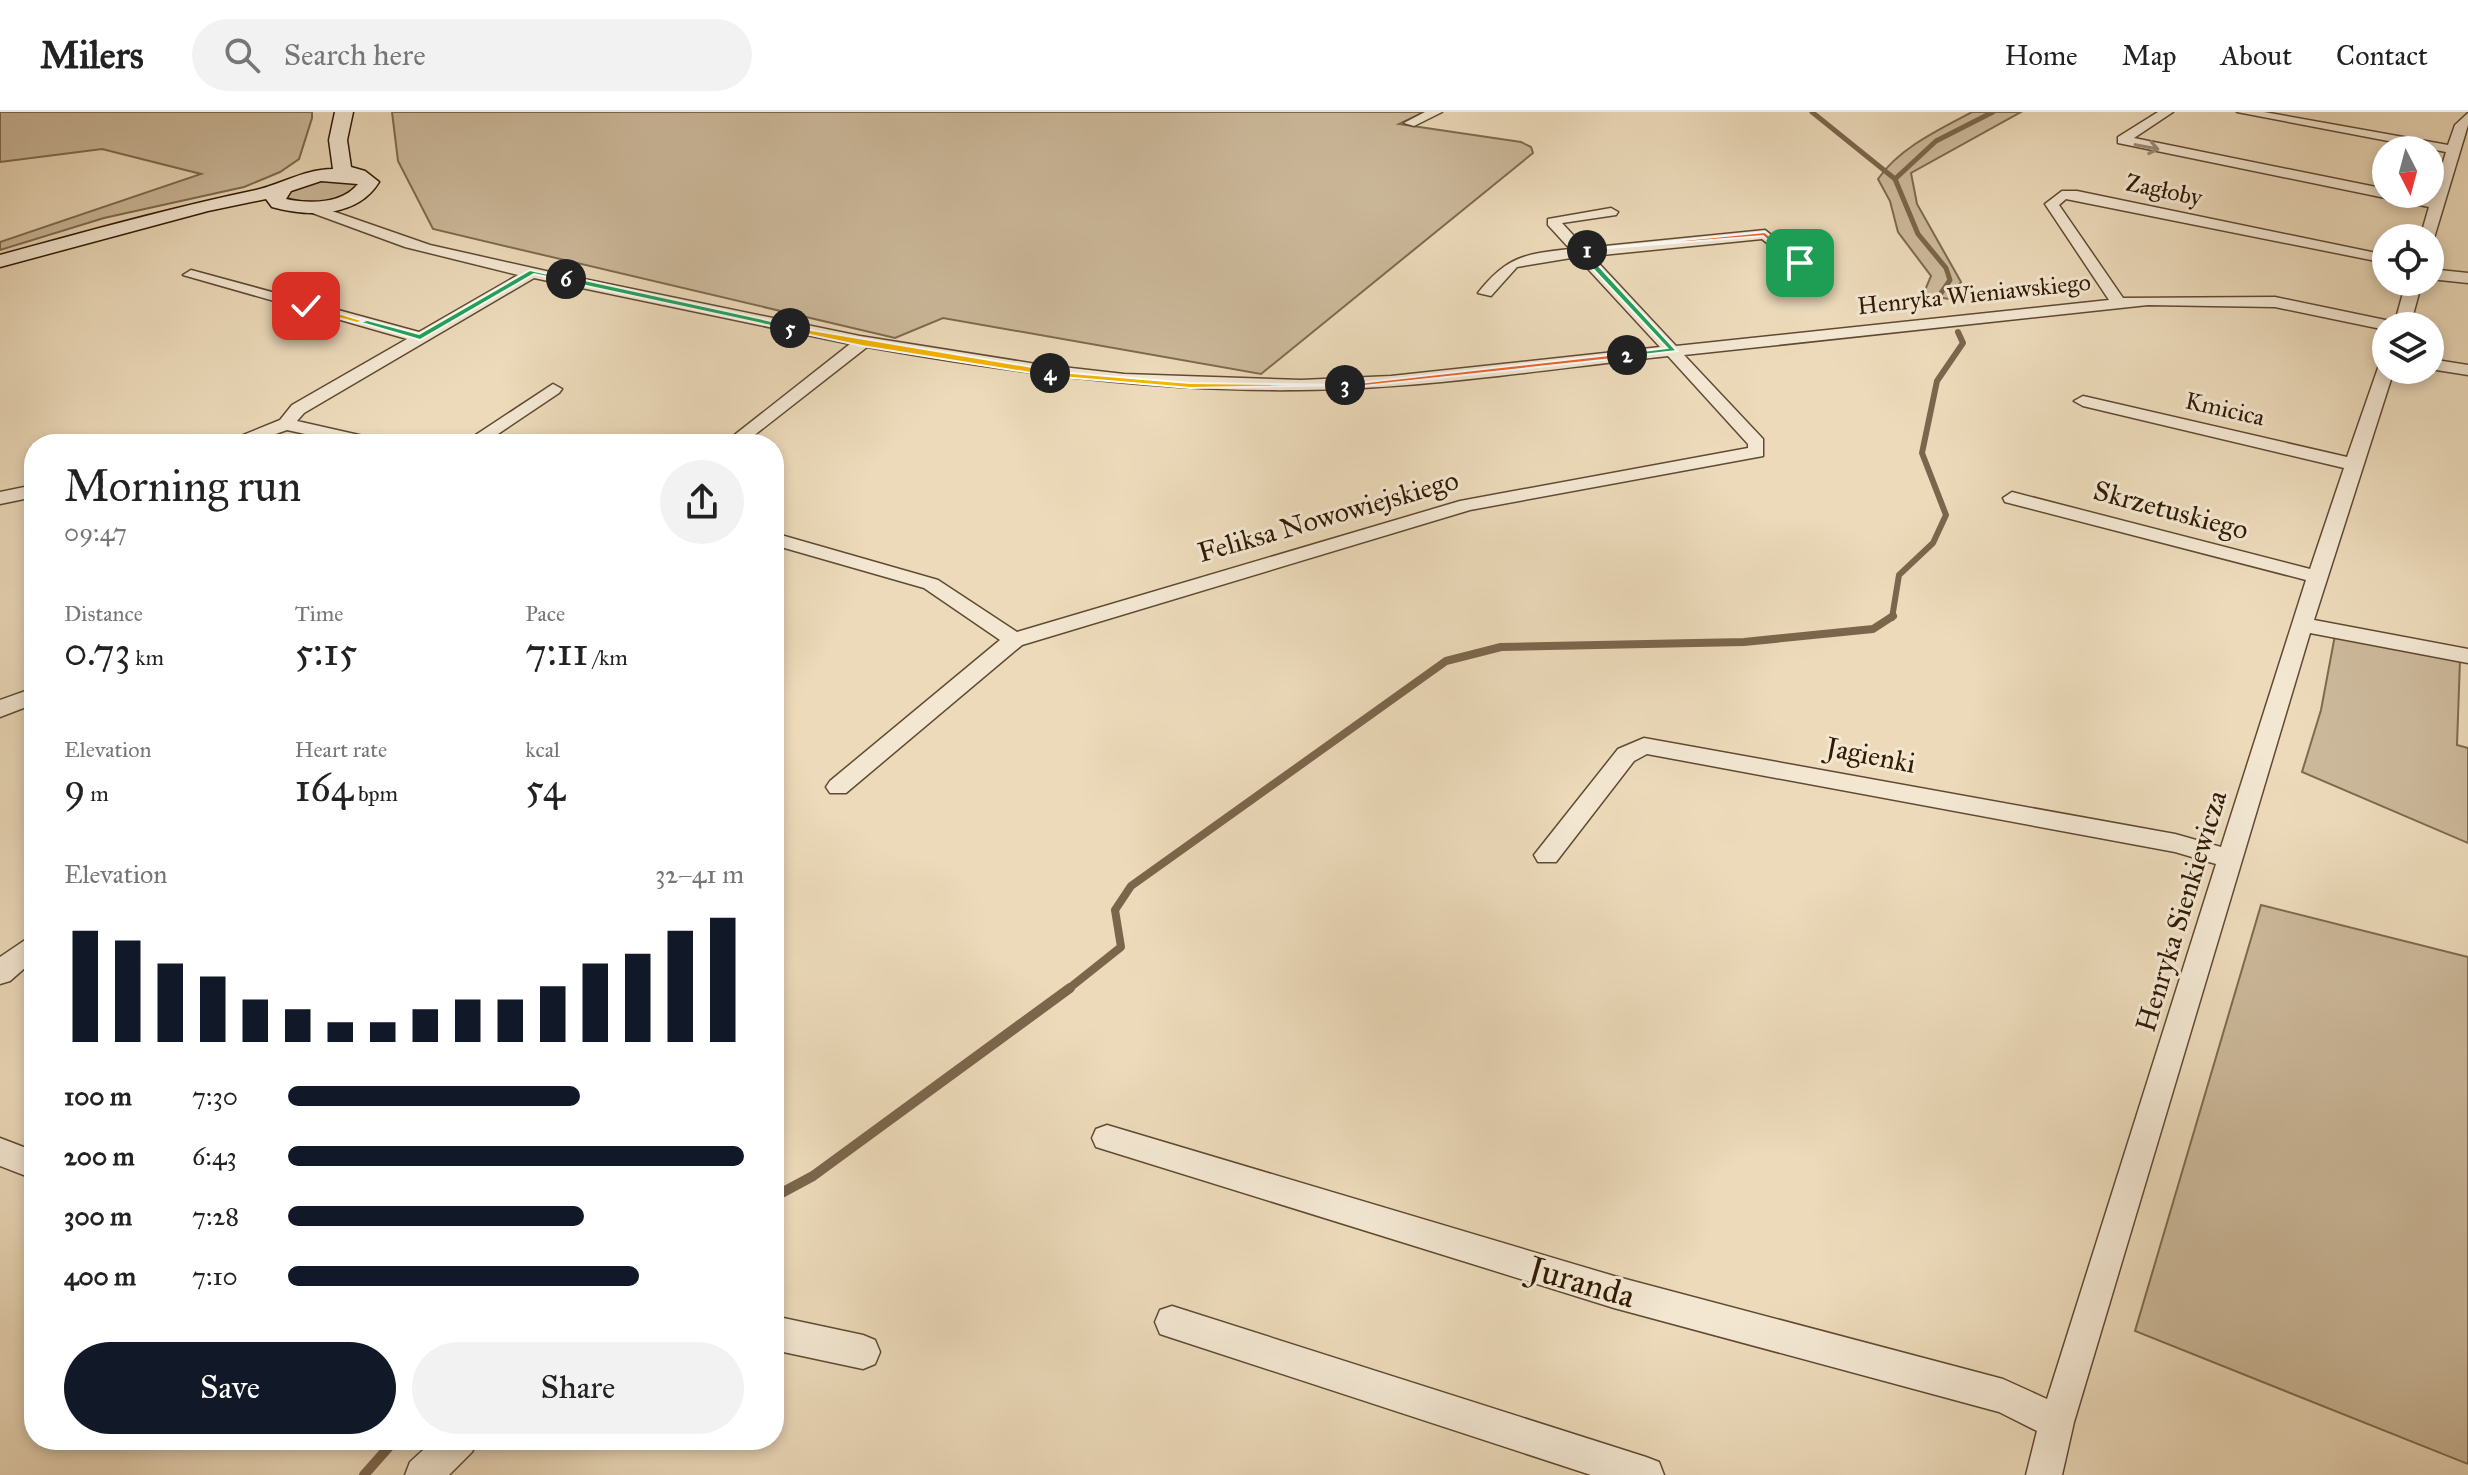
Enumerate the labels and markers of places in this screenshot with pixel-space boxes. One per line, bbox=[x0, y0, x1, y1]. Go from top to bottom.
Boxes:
pin bbox=[1766, 229, 1834, 297]
pin: 1 bbox=[1567, 230, 1607, 270]
pin: 6 bbox=[546, 259, 586, 299]
pin bbox=[272, 272, 340, 340]
pin: 5 bbox=[770, 308, 810, 348]
pin: 2 bbox=[1607, 335, 1647, 375]
pin: 4 bbox=[1030, 353, 1070, 393]
pin: 3 bbox=[1325, 365, 1365, 405]

